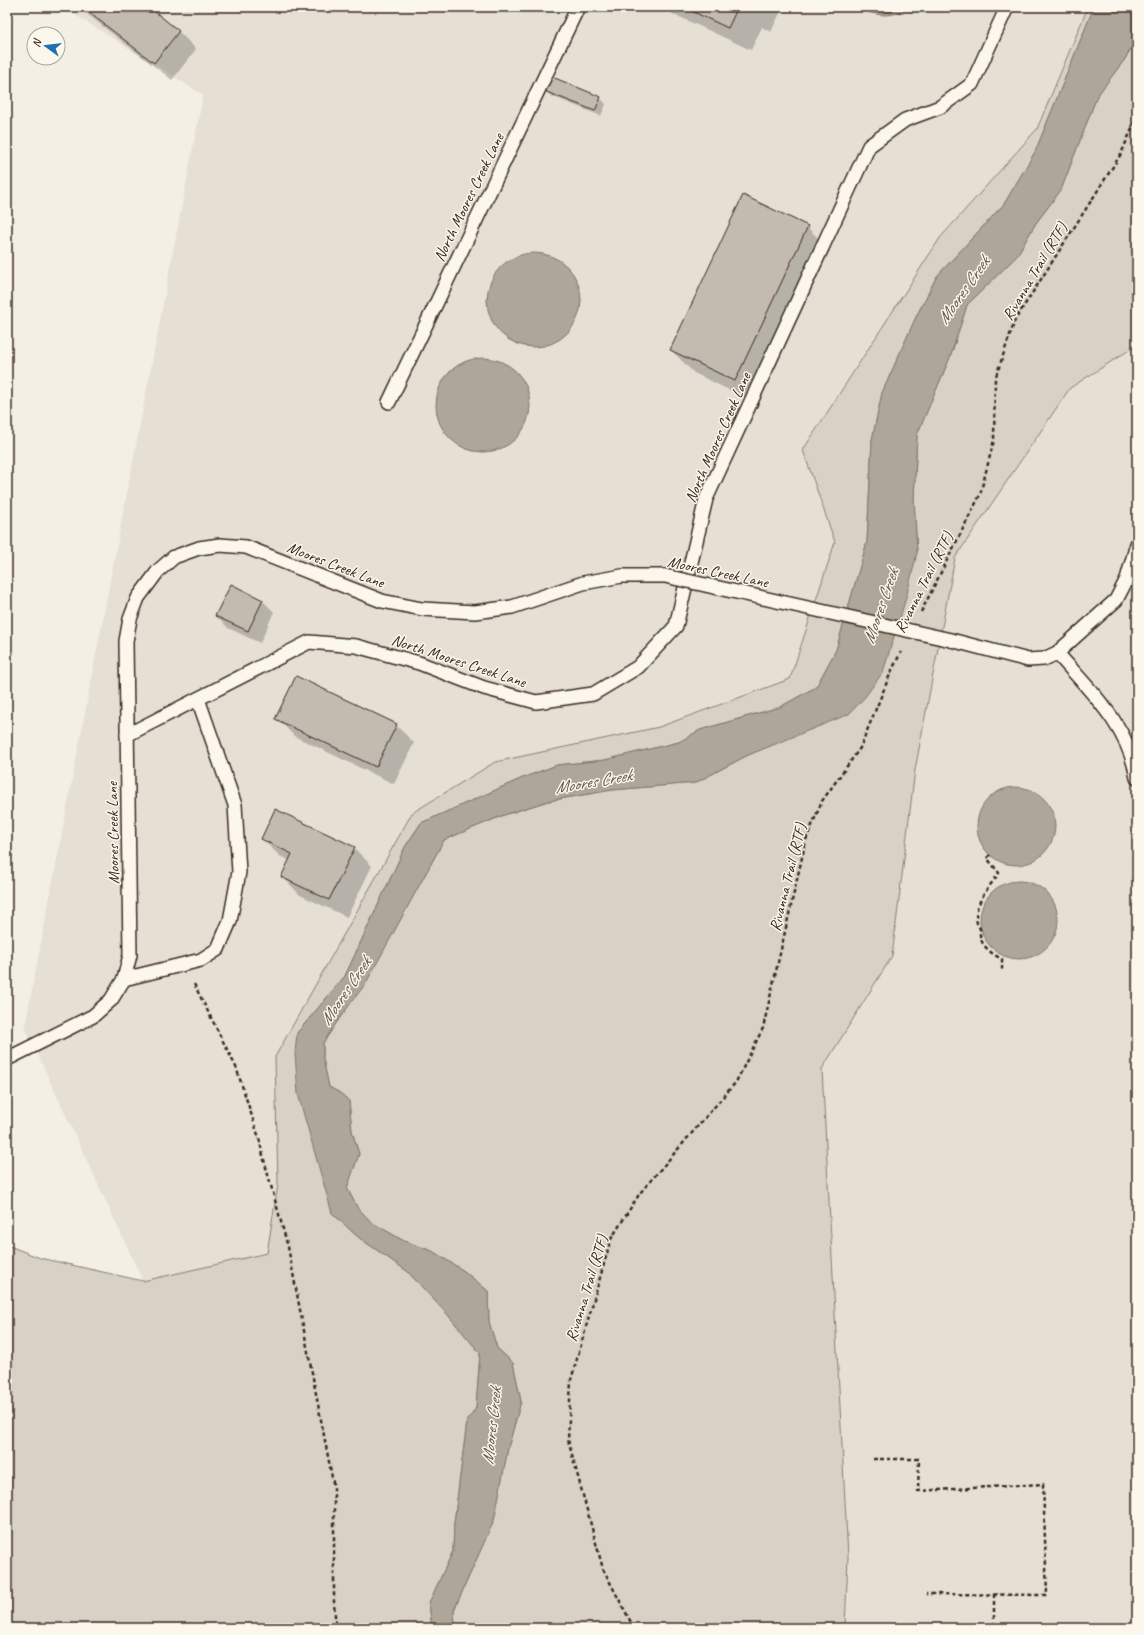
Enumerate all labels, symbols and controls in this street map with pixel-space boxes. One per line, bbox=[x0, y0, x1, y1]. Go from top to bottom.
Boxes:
north arrow bbox=[26, 26, 66, 66]
text: N bbox=[29, 36, 45, 49]
street label: North Moores Creek Lane bbox=[429, 128, 509, 265]
street label: Rivanna Trail (RTF) bbox=[998, 218, 1072, 324]
water label: Moores Creek bbox=[933, 250, 996, 328]
street label: North Moores Creek Lane bbox=[680, 368, 756, 506]
street label: Rivanna Trail (RTF) bbox=[890, 528, 958, 636]
street label: Moores Creek Lane bbox=[284, 537, 389, 593]
street label: Moores Creek Lane bbox=[666, 552, 772, 593]
water label: Moores Creek bbox=[858, 564, 904, 646]
street label: North Moores Creek Lane bbox=[389, 630, 530, 693]
water label: Moores Creek bbox=[553, 764, 636, 799]
street label: Moores Creek Lane bbox=[102, 780, 124, 884]
street label: Rivanna Trail (RTF) bbox=[765, 821, 811, 933]
water label: Moores Creek bbox=[315, 951, 377, 1029]
street label: Rivanna Trail (RTF) bbox=[561, 1232, 613, 1344]
water label: Moores Creek bbox=[477, 1384, 506, 1466]

